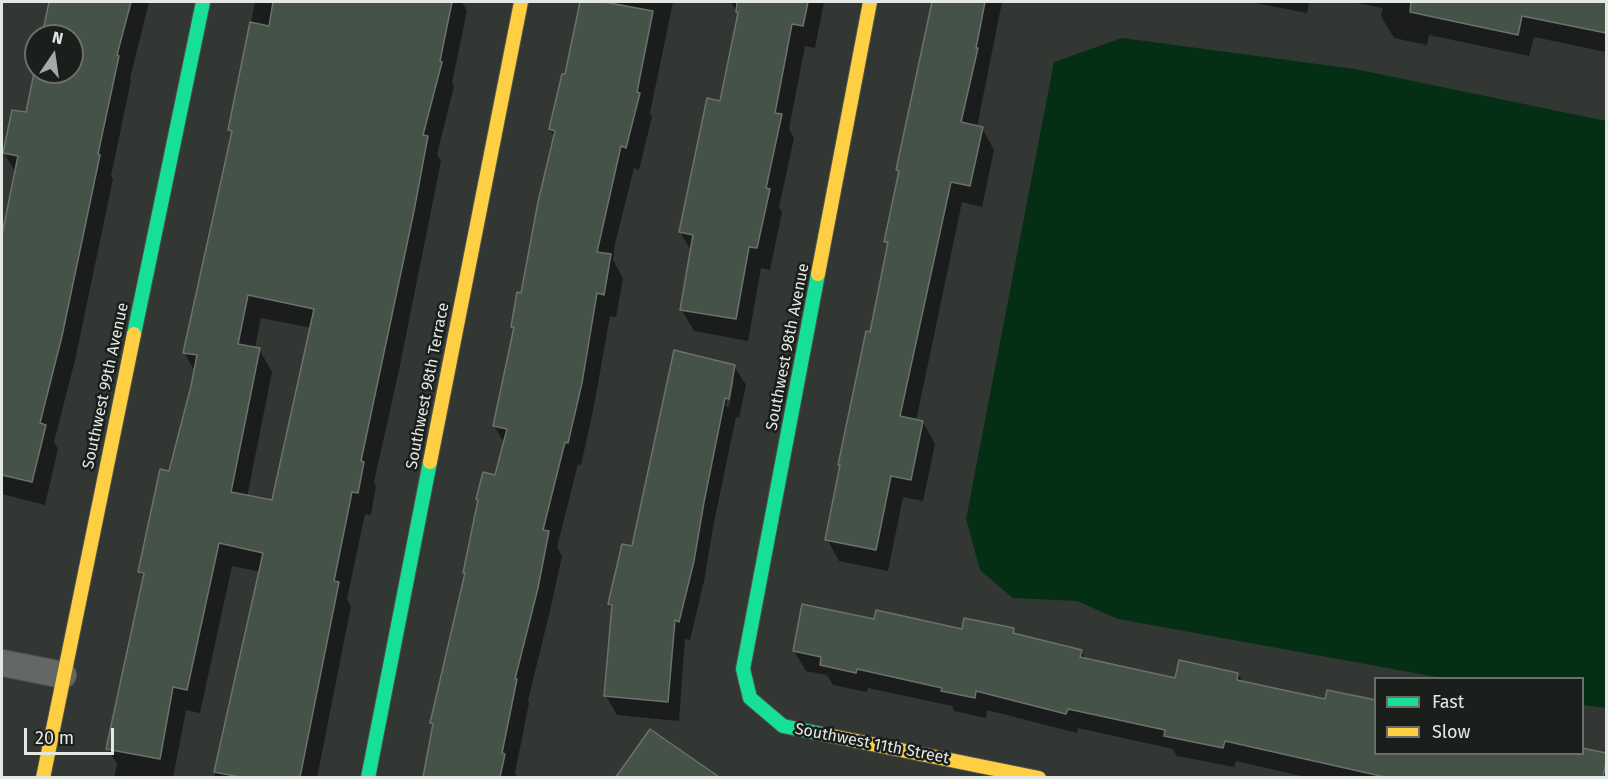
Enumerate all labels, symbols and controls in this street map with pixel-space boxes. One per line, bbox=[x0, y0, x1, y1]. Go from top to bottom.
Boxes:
north arrow bbox=[24, 24, 84, 84]
text: N bbox=[50, 27, 65, 48]
street label: Southwest 98th Avenue bbox=[762, 262, 814, 432]
street label: Southwest 99th Avenue bbox=[79, 301, 133, 471]
street label: Southwest 98th Terrace bbox=[402, 301, 454, 471]
legend bbox=[1374, 677, 1584, 755]
text: Fast bbox=[1432, 691, 1464, 713]
scale bar bbox=[27, 716, 117, 754]
street label: Southwest 11th Street bbox=[793, 720, 951, 768]
text: Slow bbox=[1432, 721, 1470, 743]
text: 20 m bbox=[35, 727, 74, 749]

